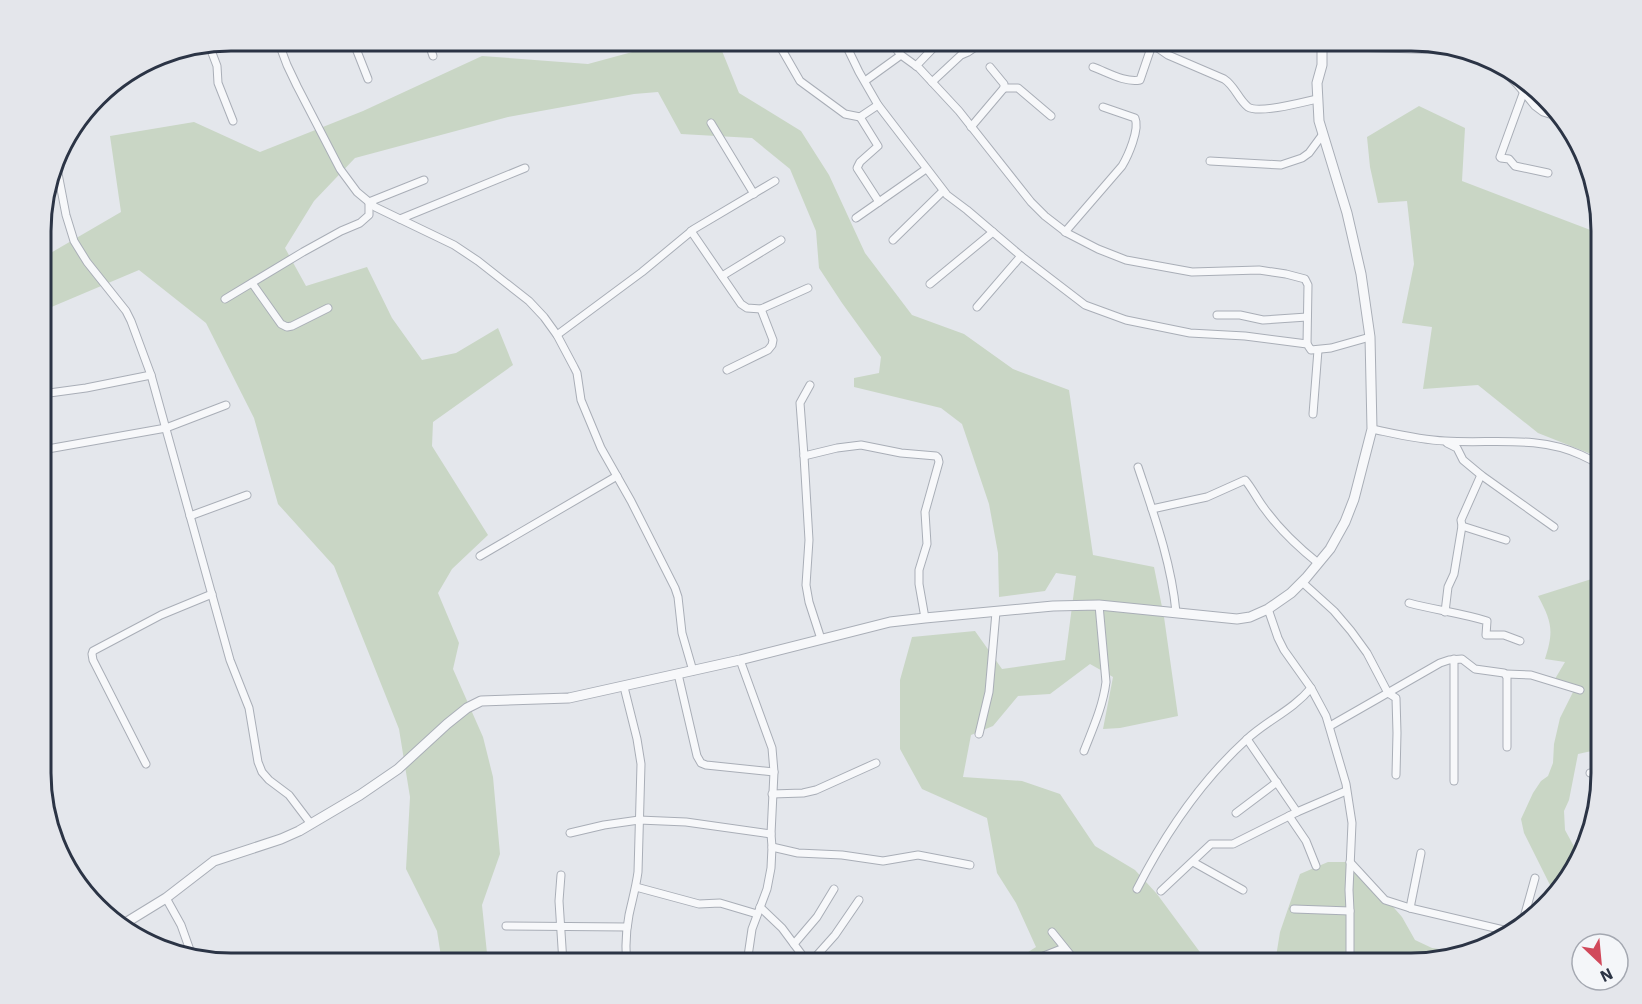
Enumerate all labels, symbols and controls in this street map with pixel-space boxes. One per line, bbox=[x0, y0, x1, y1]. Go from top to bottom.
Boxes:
north arrow bbox=[1570, 932, 1630, 992]
text: N bbox=[1597, 964, 1616, 987]

